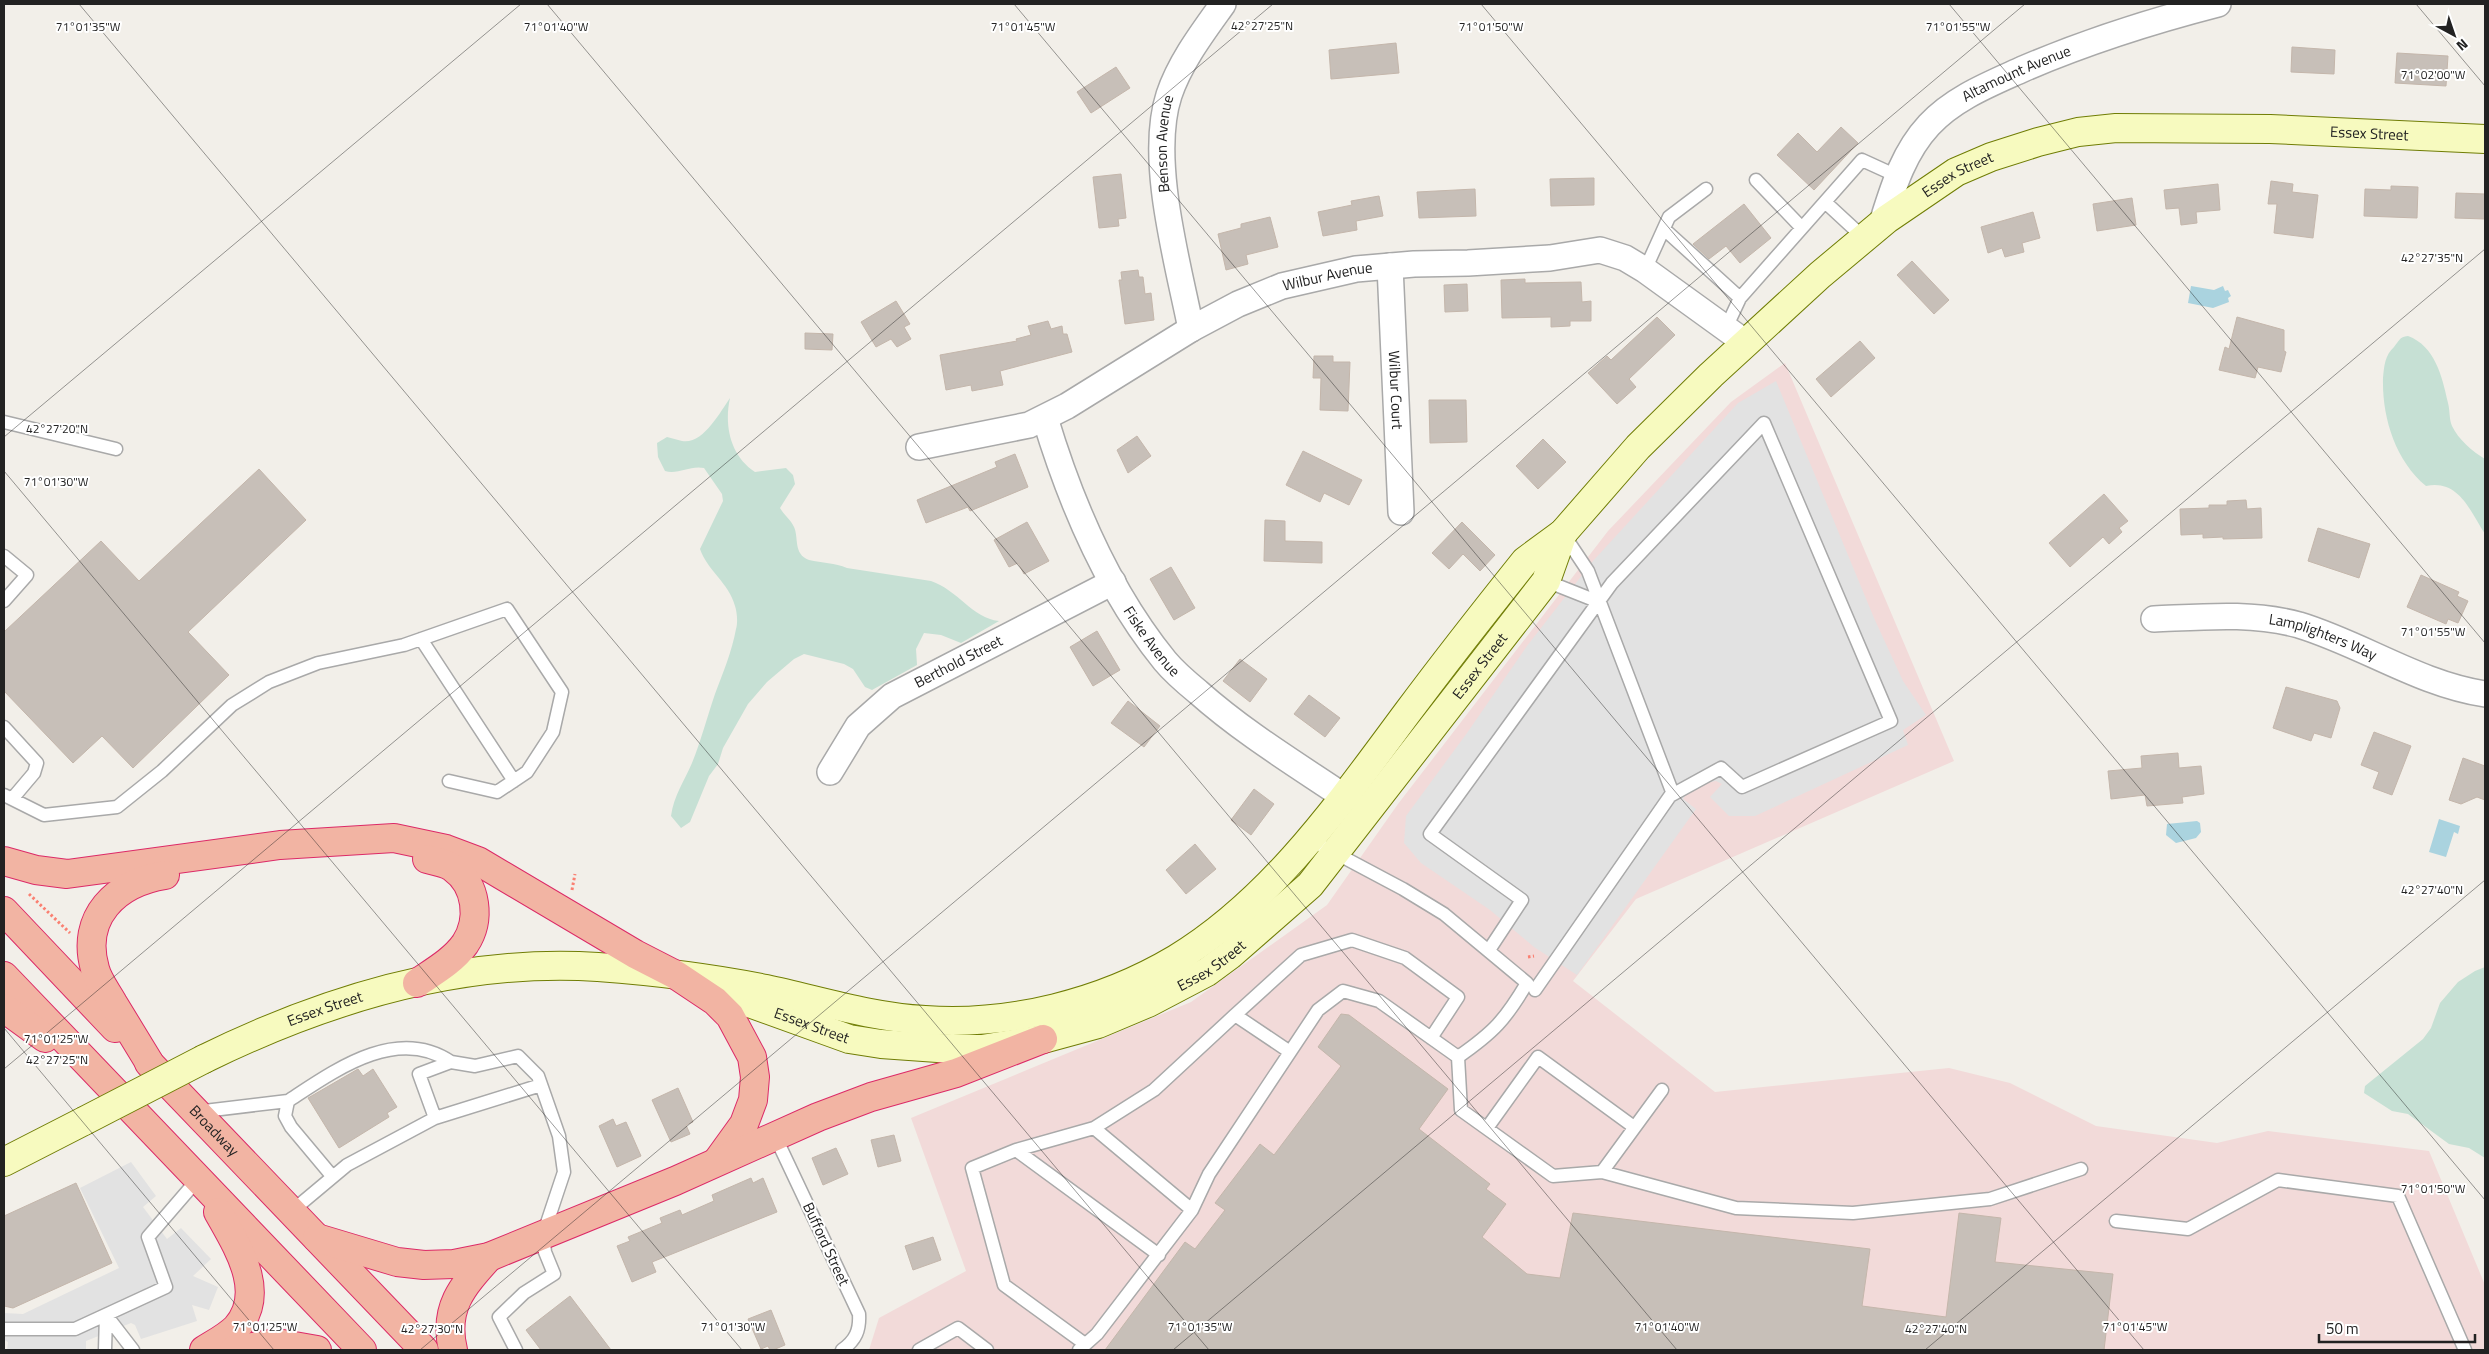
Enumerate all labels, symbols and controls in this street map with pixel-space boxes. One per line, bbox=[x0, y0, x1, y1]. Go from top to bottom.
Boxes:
north arrow bbox=[2429, 10, 2479, 60]
text: 42°27'25"N bbox=[1231, 16, 1293, 35]
text: 71°01'35"W bbox=[56, 17, 121, 36]
text: 71°01'40"W bbox=[524, 17, 589, 36]
text: 71°01'45"W bbox=[991, 17, 1056, 36]
text: 71°01'50"W bbox=[1459, 17, 1524, 36]
text: 71°01'55"W bbox=[1926, 17, 1991, 36]
text: N bbox=[2452, 34, 2473, 57]
street label: Altamount Avenue bbox=[1957, 39, 2074, 108]
text: 71°02'00"W bbox=[2401, 65, 2466, 84]
street label: Benson Avenue bbox=[1150, 92, 1179, 194]
street label: Essex Street bbox=[2330, 120, 2410, 146]
street label: Essex Street bbox=[1917, 145, 1997, 203]
text: 42°27'35"N bbox=[2401, 248, 2463, 267]
street label: Wilbur Avenue bbox=[1280, 256, 1373, 297]
street label: Wilbur Court bbox=[1383, 350, 1409, 430]
text: 42°27'20"N bbox=[26, 419, 88, 438]
text: 71°01'30"W bbox=[24, 472, 89, 491]
street label: Fiske Avenue bbox=[1118, 601, 1186, 682]
street label: Lamplighters Way bbox=[2267, 607, 2381, 666]
text: 71°01'55"W bbox=[2401, 622, 2466, 641]
street label: Essex Street bbox=[1446, 627, 1513, 704]
street label: Berthold Street bbox=[910, 629, 1007, 694]
text: 42°27'40"N bbox=[2401, 880, 2463, 899]
street label: Essex Street bbox=[1173, 934, 1251, 997]
street label: Essex Street bbox=[284, 985, 366, 1032]
street label: Essex Street bbox=[771, 1001, 853, 1049]
text: 71°01'25"W bbox=[24, 1029, 89, 1048]
text: 42°27'25"N bbox=[26, 1050, 88, 1069]
street label: Broadway bbox=[184, 1100, 245, 1161]
text: 71°01'50"W bbox=[2401, 1179, 2466, 1198]
street label: Bufford Street bbox=[797, 1198, 856, 1290]
scale bar bbox=[2319, 1312, 2475, 1344]
text: 71°01'25"W bbox=[233, 1317, 298, 1336]
text: 71°01'30"W bbox=[701, 1317, 766, 1336]
text: 71°01'35"W bbox=[1168, 1317, 1233, 1336]
text: 71°01'40"W bbox=[1635, 1317, 1700, 1336]
text: 71°01'45"W bbox=[2103, 1317, 2168, 1336]
text: 50 m bbox=[2326, 1317, 2359, 1340]
text: 42°27'30"N bbox=[401, 1319, 463, 1338]
text: 42°27'40"N bbox=[1905, 1319, 1967, 1338]

